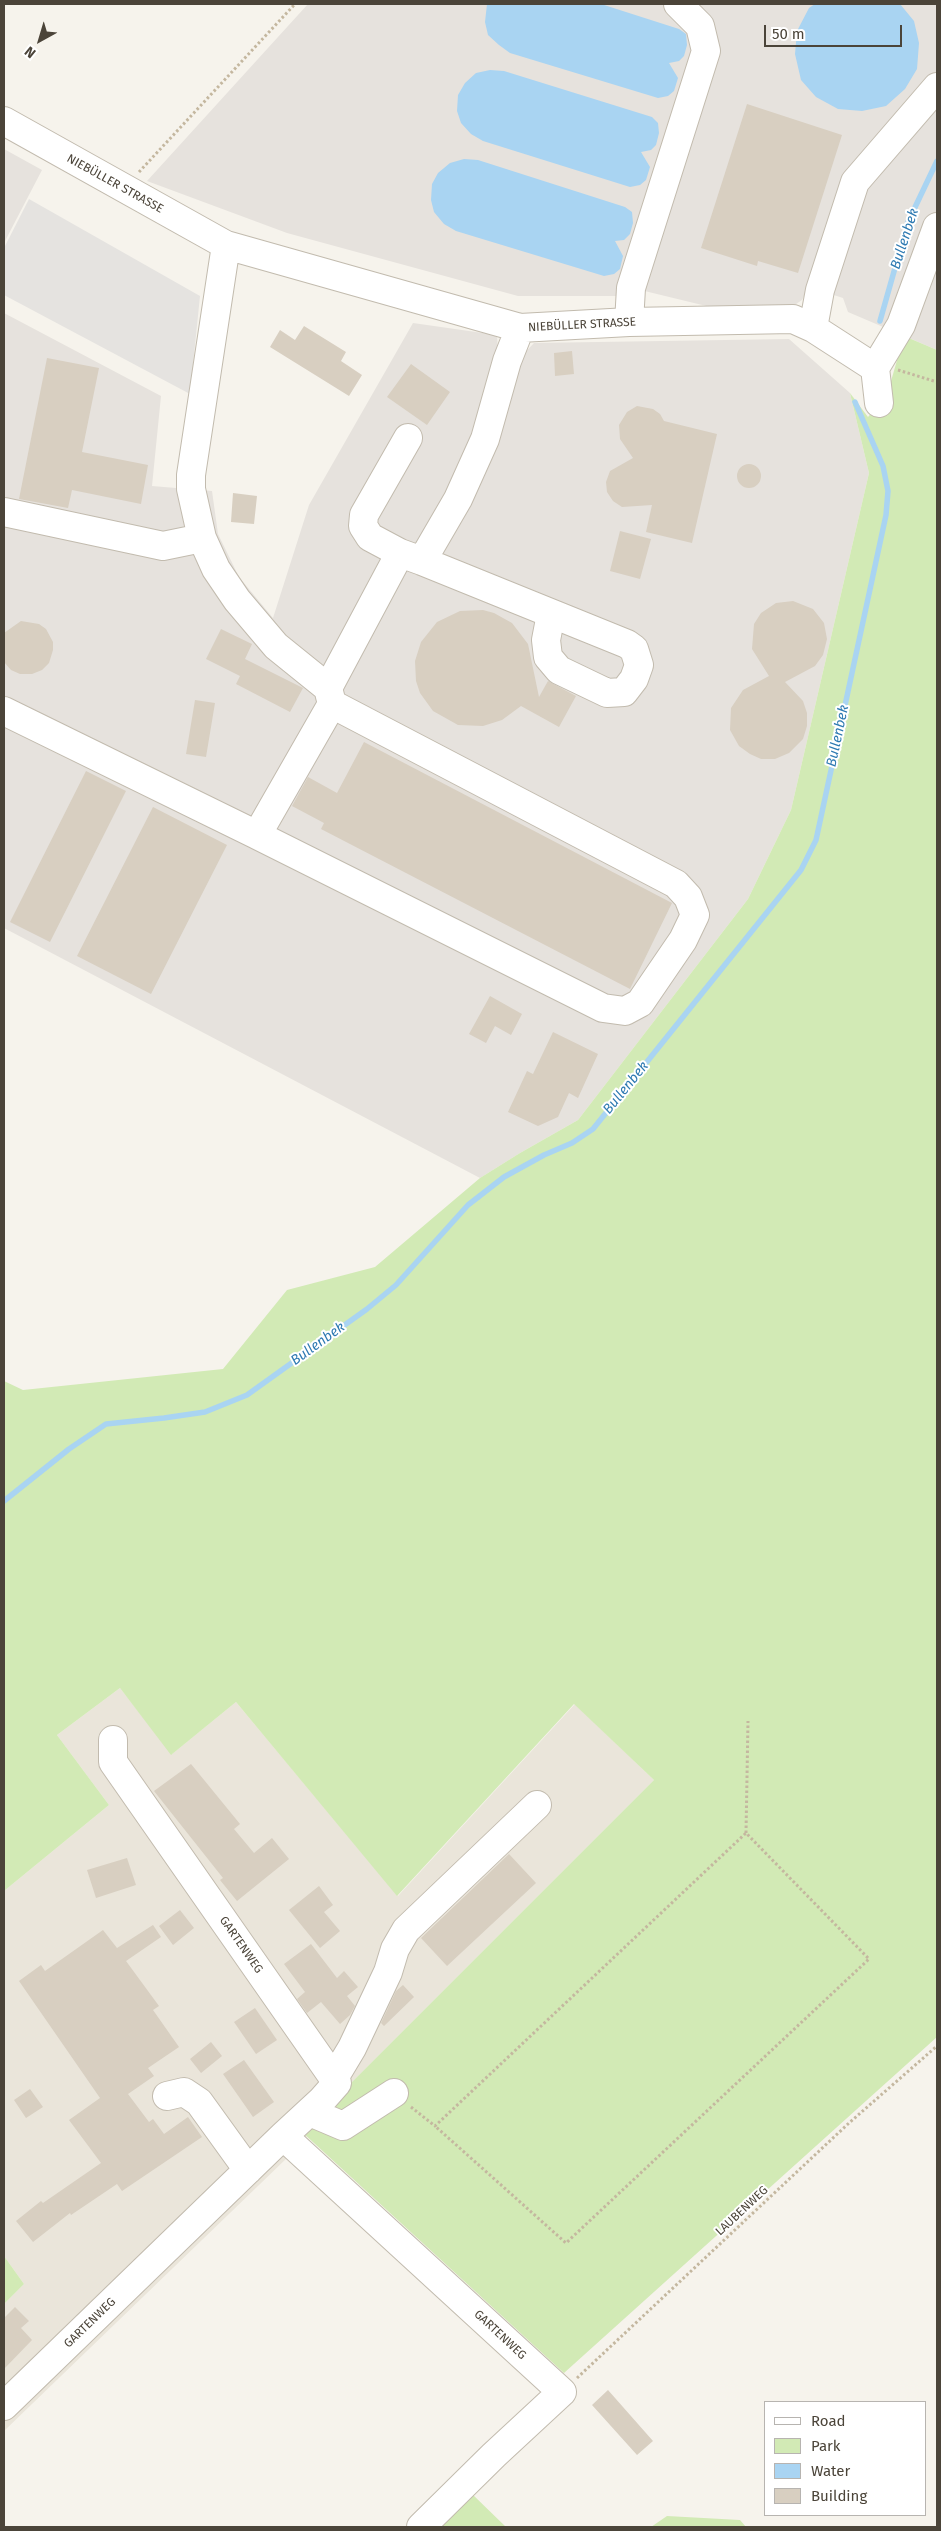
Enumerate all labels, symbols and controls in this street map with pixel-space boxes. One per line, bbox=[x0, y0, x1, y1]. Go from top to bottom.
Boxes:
north arrow bbox=[15, 15, 65, 65]
scale bar bbox=[766, 15, 904, 47]
text: 50 m bbox=[772, 25, 805, 43]
text: N bbox=[21, 43, 39, 62]
street label: NIEBÜLLER STRASSE bbox=[64, 151, 166, 217]
water label: Bullenbek bbox=[887, 207, 923, 271]
street label: NIEBÜLLER STRASSE bbox=[528, 315, 636, 335]
water label: Bullenbek bbox=[823, 704, 853, 768]
water label: Bullenbek bbox=[600, 1058, 652, 1118]
water label: Bullenbek bbox=[288, 1319, 348, 1369]
street label: GARTENWEG bbox=[216, 1914, 266, 1976]
street label: LAUBENWEG bbox=[713, 2183, 771, 2239]
street label: GARTENWEG bbox=[61, 2295, 119, 2351]
street label: GARTENWEG bbox=[471, 2307, 529, 2363]
legend bbox=[764, 2401, 926, 2516]
text: Road bbox=[811, 2412, 846, 2430]
text: Park bbox=[811, 2437, 841, 2455]
text: Water bbox=[811, 2462, 850, 2480]
text: Building bbox=[811, 2487, 867, 2505]

